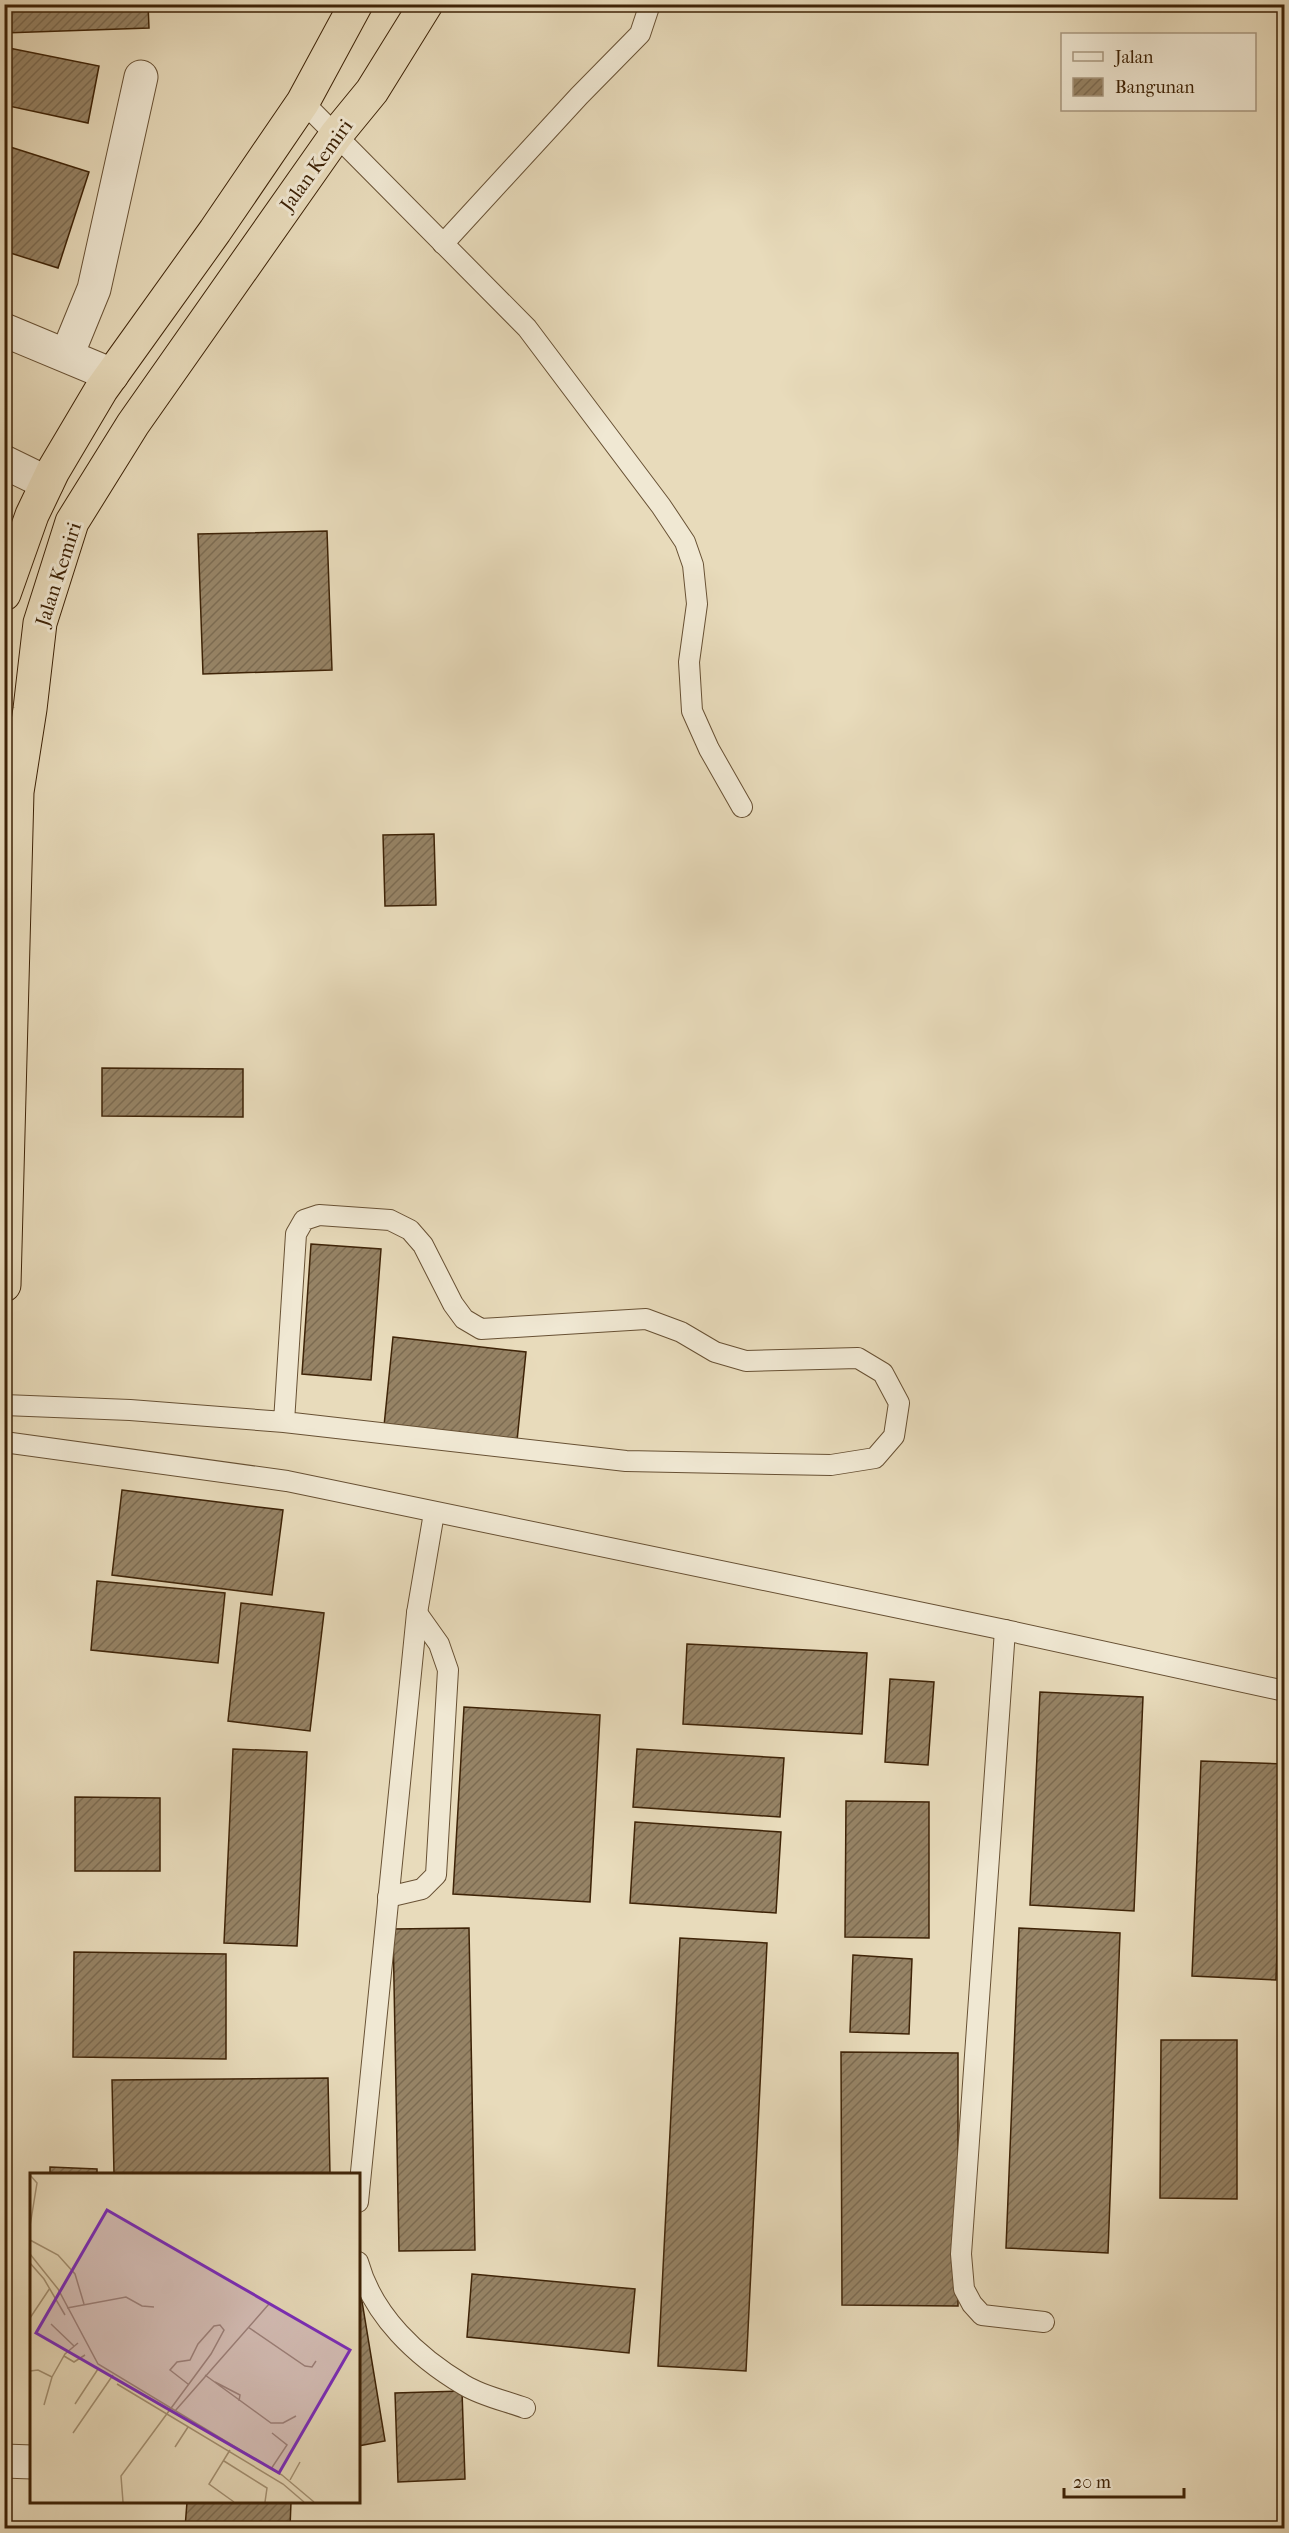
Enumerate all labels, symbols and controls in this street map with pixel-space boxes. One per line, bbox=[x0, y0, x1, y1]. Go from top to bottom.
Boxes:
legend bbox=[1061, 33, 1256, 111]
text: Jalan bbox=[1113, 47, 1154, 68]
text: Bangunan bbox=[1115, 77, 1195, 98]
street label: Jalan Kemiri bbox=[274, 115, 358, 217]
street label: Jalan Kemiri bbox=[30, 519, 86, 631]
inset map bbox=[30, 2173, 360, 2503]
scale bar bbox=[1064, 2461, 1184, 2499]
text: 20 m bbox=[1073, 2472, 1111, 2493]

